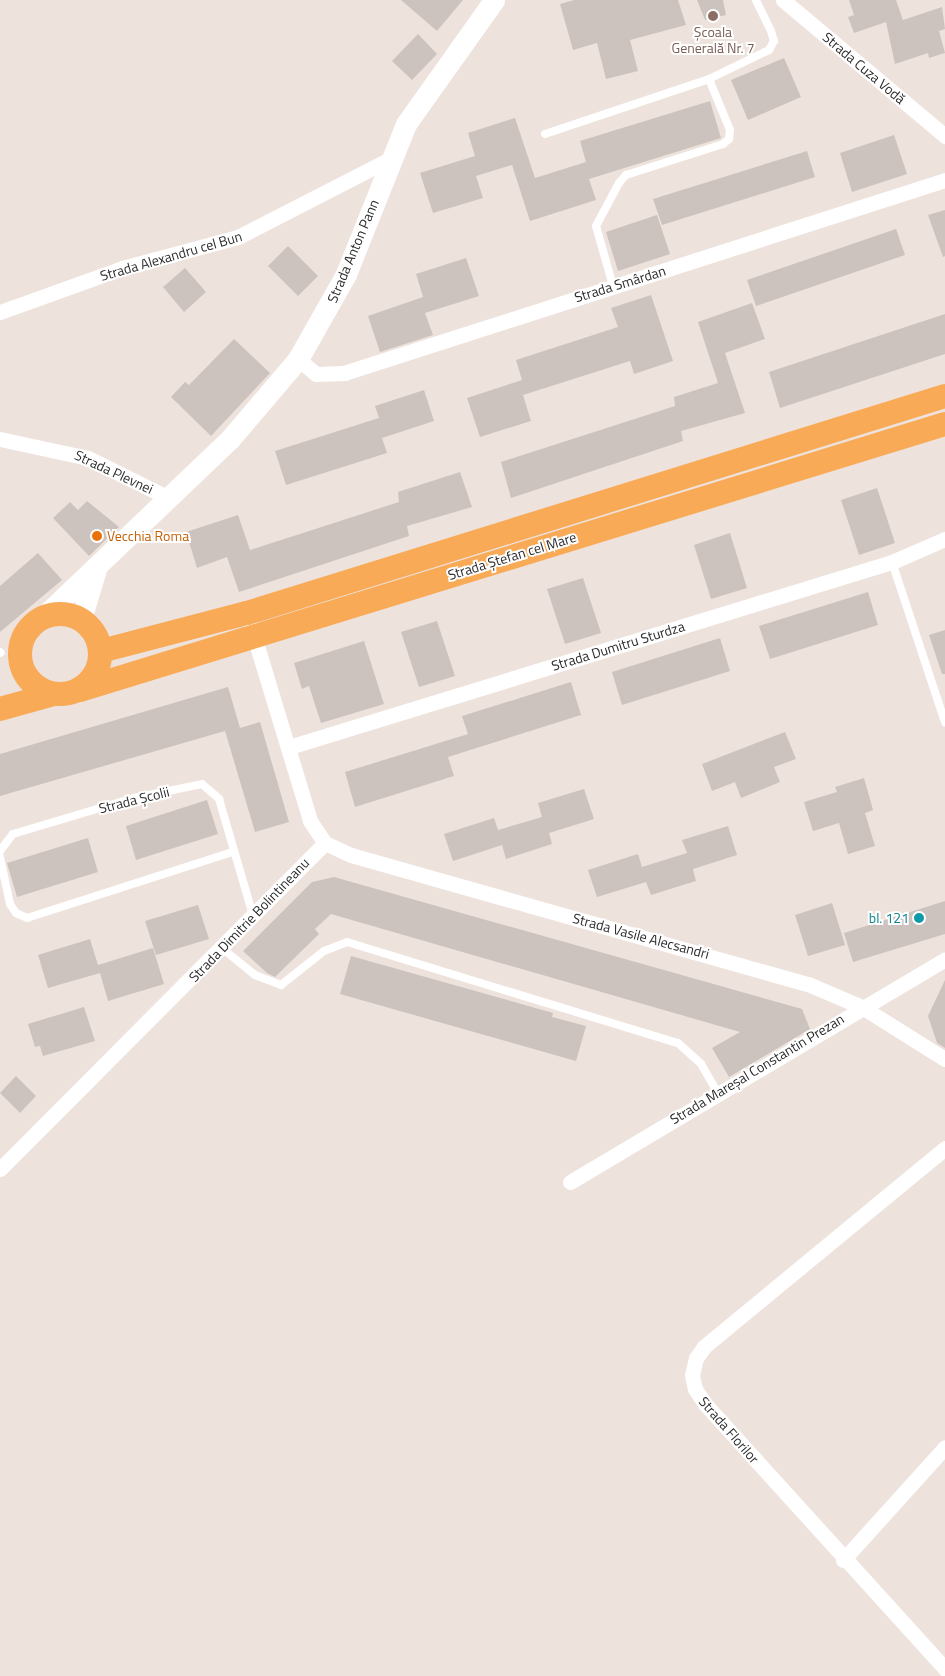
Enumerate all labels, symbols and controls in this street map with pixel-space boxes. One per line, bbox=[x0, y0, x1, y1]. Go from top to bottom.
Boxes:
marker: Școala Generală Nr. 7 bbox=[707, 10, 719, 22]
place label: Școala Generală Nr. 7 bbox=[672, 24, 754, 56]
street label: Strada Cuza Vodă bbox=[819, 29, 909, 107]
street label: Strada Anton Pann bbox=[324, 197, 382, 305]
street label: Strada Alexandru cel Bun bbox=[98, 228, 244, 284]
street label: Strada Smârdan bbox=[572, 262, 668, 306]
street label: Strada Plevnei bbox=[72, 447, 156, 497]
place label: Vecchia Roma bbox=[107, 528, 189, 544]
street label: Strada Ștefan cel Mare bbox=[446, 528, 578, 584]
marker: Vecchia Roma bbox=[91, 530, 103, 542]
street label: Strada Dumitru Sturdza bbox=[549, 618, 687, 674]
street label: Strada Școlii bbox=[97, 783, 171, 817]
street label: Strada Dimitrie Bolintineanu bbox=[185, 854, 313, 986]
street label: Strada Vasile Alecsandri bbox=[571, 910, 711, 962]
place label: bl. 121 bbox=[869, 910, 909, 926]
marker: bl. 121 bbox=[913, 912, 925, 924]
street label: Strada Mareșal Constantin Prezan bbox=[667, 1010, 847, 1128]
street label: Strada Florilor bbox=[695, 1393, 763, 1467]

